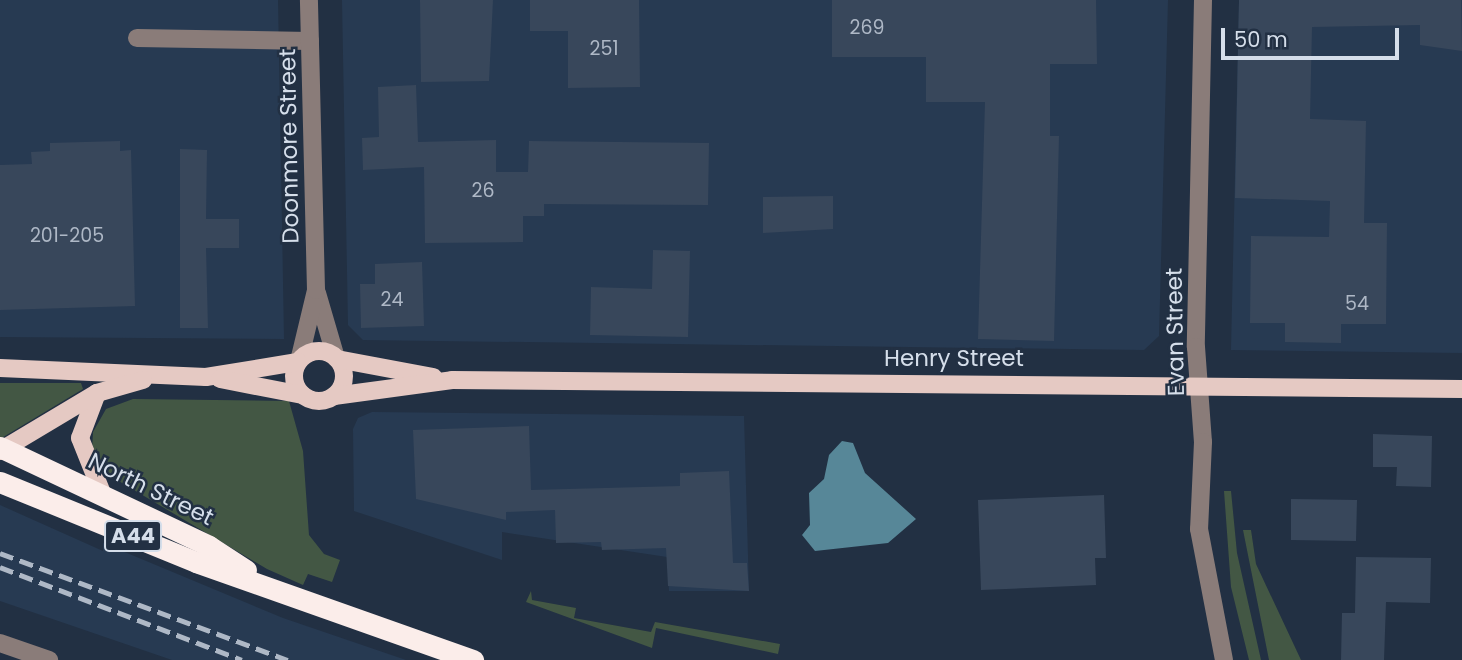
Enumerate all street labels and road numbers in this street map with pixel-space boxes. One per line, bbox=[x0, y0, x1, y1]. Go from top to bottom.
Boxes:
street label: Doonmore Street bbox=[273, 48, 305, 244]
street label: Evan Street bbox=[1160, 268, 1190, 396]
street label: Henry Street bbox=[884, 344, 1024, 372]
street label: North Street bbox=[84, 447, 218, 531]
road number: A44 bbox=[103, 518, 163, 554]

